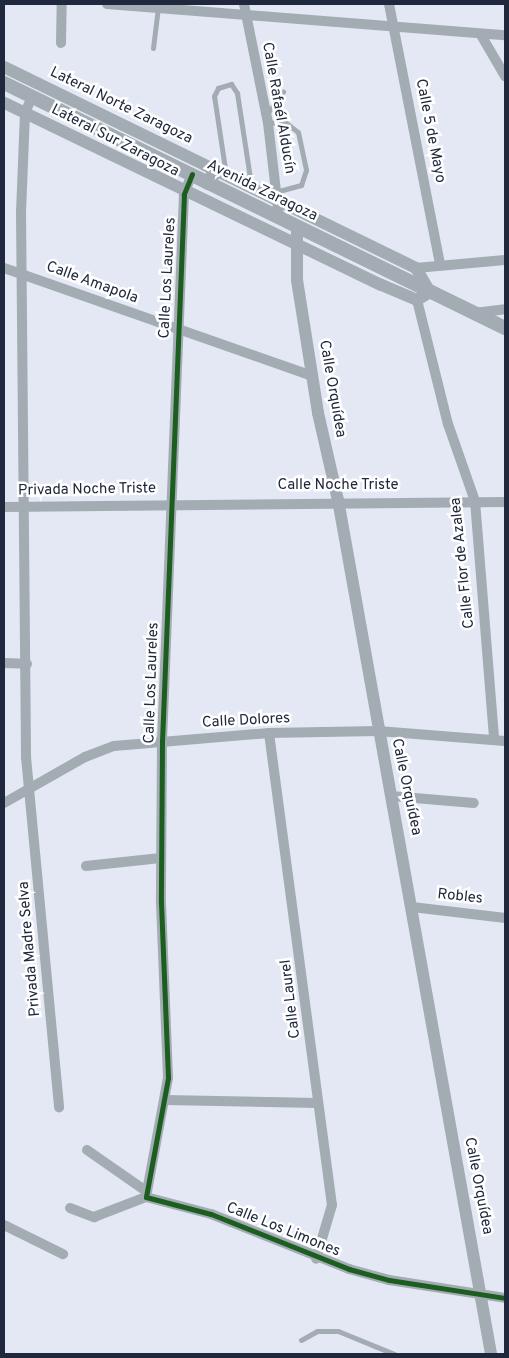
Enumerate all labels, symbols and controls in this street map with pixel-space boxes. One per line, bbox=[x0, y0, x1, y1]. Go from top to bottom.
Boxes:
street label: Calle Rafaél Alducín bbox=[258, 40, 298, 176]
street label: Lateral Norte Zaragoza bbox=[47, 64, 195, 148]
street label: Calle 5 de Mayo bbox=[411, 77, 449, 185]
street label: Lateral Sur Zaragoza bbox=[48, 101, 182, 181]
street label: Avenida Zaragoza bbox=[204, 156, 320, 226]
street label: Calle Los Laureles bbox=[156, 217, 180, 339]
street label: Calle Amapola bbox=[43, 258, 141, 308]
street label: Calle Orquídea bbox=[315, 339, 349, 439]
street label: Calle Noche Triste bbox=[277, 477, 399, 495]
street label: Privada Noche Triste bbox=[17, 480, 157, 500]
street label: Calle Flor de Azalea bbox=[447, 496, 479, 630]
street label: Calle Los Laureles bbox=[141, 622, 163, 744]
street label: Calle Dolores bbox=[202, 710, 290, 732]
street label: Calle Orquídea bbox=[387, 737, 425, 837]
street label: Privada Madre Selva bbox=[15, 881, 45, 1017]
street label: Robles bbox=[437, 886, 483, 908]
street label: Calle Laurel bbox=[277, 959, 305, 1039]
street label: Calle Orquídea bbox=[460, 1136, 496, 1236]
street label: Calle Los Limones bbox=[223, 1199, 343, 1261]

